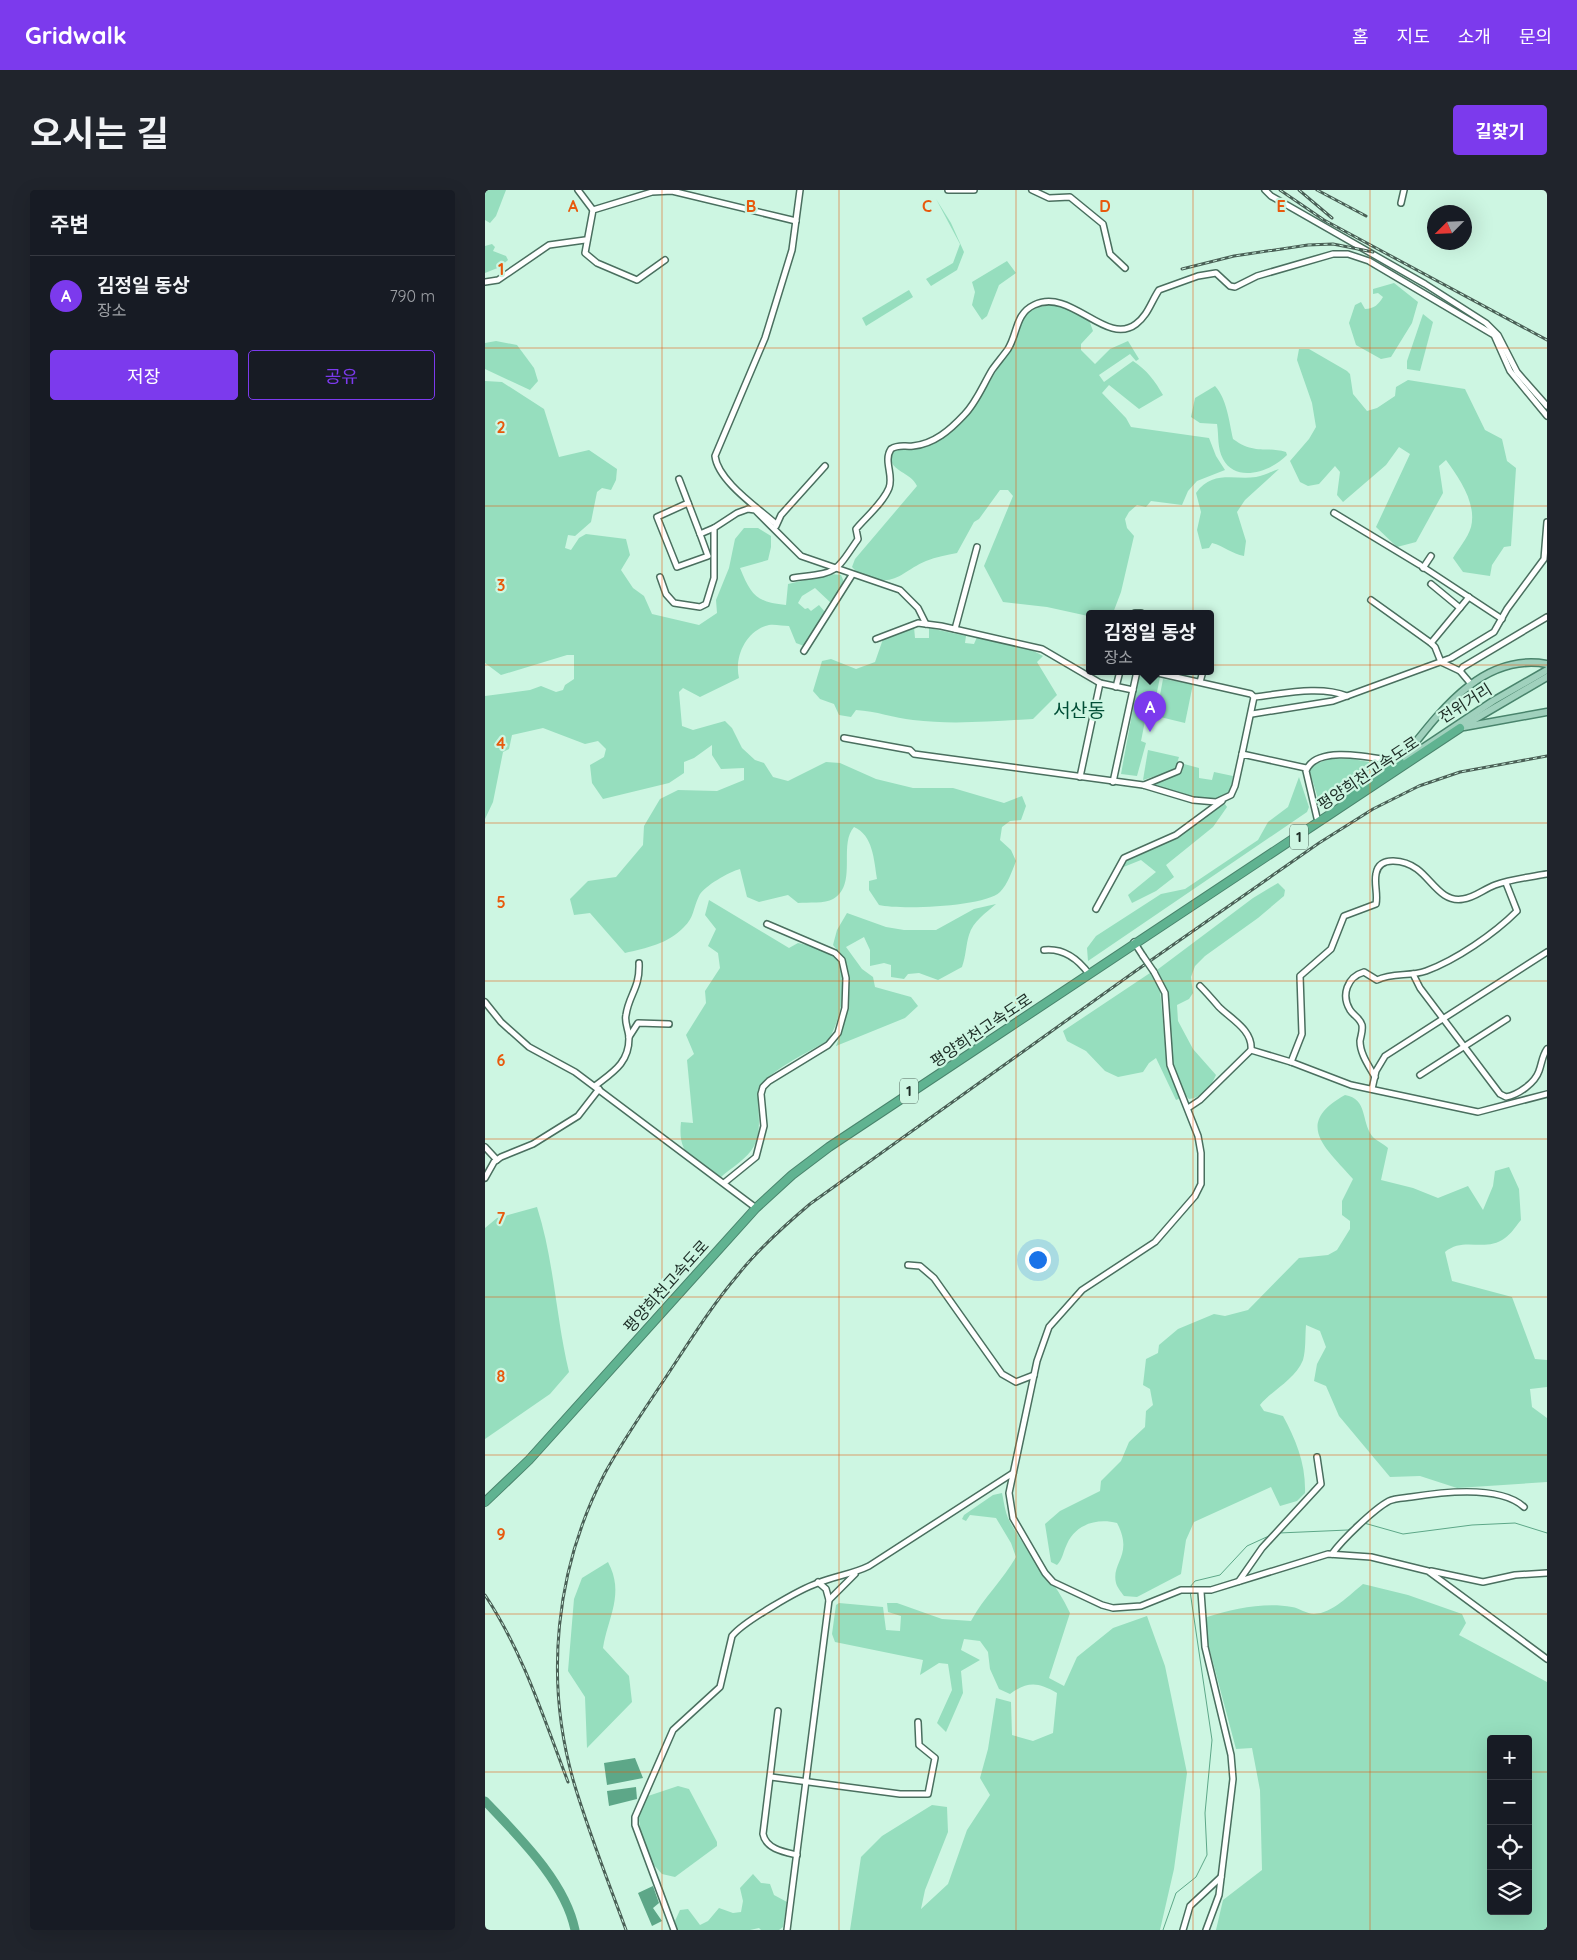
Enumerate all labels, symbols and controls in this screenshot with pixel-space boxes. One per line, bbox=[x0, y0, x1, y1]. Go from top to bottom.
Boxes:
text: Gridwalk bbox=[25, 20, 127, 50]
text: 홈 bbox=[1352, 25, 1369, 48]
text: 지도 bbox=[1397, 25, 1430, 48]
text: 소개 bbox=[1458, 25, 1491, 48]
text: 문의 bbox=[1519, 25, 1552, 48]
button: 길찾기 bbox=[1453, 105, 1547, 155]
text: 오시는 길 bbox=[30, 111, 169, 155]
text: A bbox=[568, 196, 579, 216]
text: B bbox=[746, 196, 756, 216]
text: C bbox=[922, 196, 932, 216]
text: D bbox=[1099, 196, 1111, 216]
text: E bbox=[1276, 196, 1286, 216]
north arrow bbox=[1427, 205, 1472, 250]
text: 주변 bbox=[50, 211, 89, 237]
text: 1 bbox=[498, 259, 504, 279]
text: 김정일 동상 bbox=[97, 273, 190, 297]
text: A bbox=[61, 286, 71, 306]
text: 790 m bbox=[389, 286, 435, 306]
text: 장소 bbox=[97, 300, 126, 320]
button: 저장 bbox=[50, 350, 238, 400]
button: 공유 bbox=[248, 350, 435, 400]
text: 2 bbox=[496, 417, 506, 437]
text: 3 bbox=[497, 575, 505, 595]
popup bbox=[1086, 610, 1214, 675]
text: 김정일 동상 bbox=[1104, 620, 1196, 644]
text: 장소 bbox=[1104, 647, 1133, 667]
street label: 전위거리 bbox=[1435, 679, 1495, 727]
pin: A bbox=[1134, 691, 1166, 732]
district label: 서산동 bbox=[1053, 698, 1105, 722]
street label: 평양희천고속도로 bbox=[1314, 732, 1423, 814]
text: 4 bbox=[496, 733, 506, 753]
road number: 1 bbox=[1290, 824, 1308, 850]
text: 5 bbox=[496, 892, 506, 912]
street label: 평양희천고속도로 bbox=[927, 989, 1036, 1071]
text: 6 bbox=[497, 1050, 506, 1070]
road number: 1 bbox=[900, 1078, 918, 1104]
text: 7 bbox=[497, 1208, 506, 1228]
street label: 평양희천고속도로 bbox=[619, 1235, 713, 1336]
your location bbox=[1025, 1247, 1051, 1273]
text: 8 bbox=[497, 1366, 506, 1386]
text: 9 bbox=[496, 1524, 506, 1544]
map controls bbox=[1487, 1735, 1532, 1915]
button: + bbox=[1487, 1735, 1532, 1780]
button: − bbox=[1487, 1780, 1532, 1825]
button: locate bbox=[1487, 1825, 1532, 1870]
button: layers bbox=[1487, 1870, 1532, 1915]

